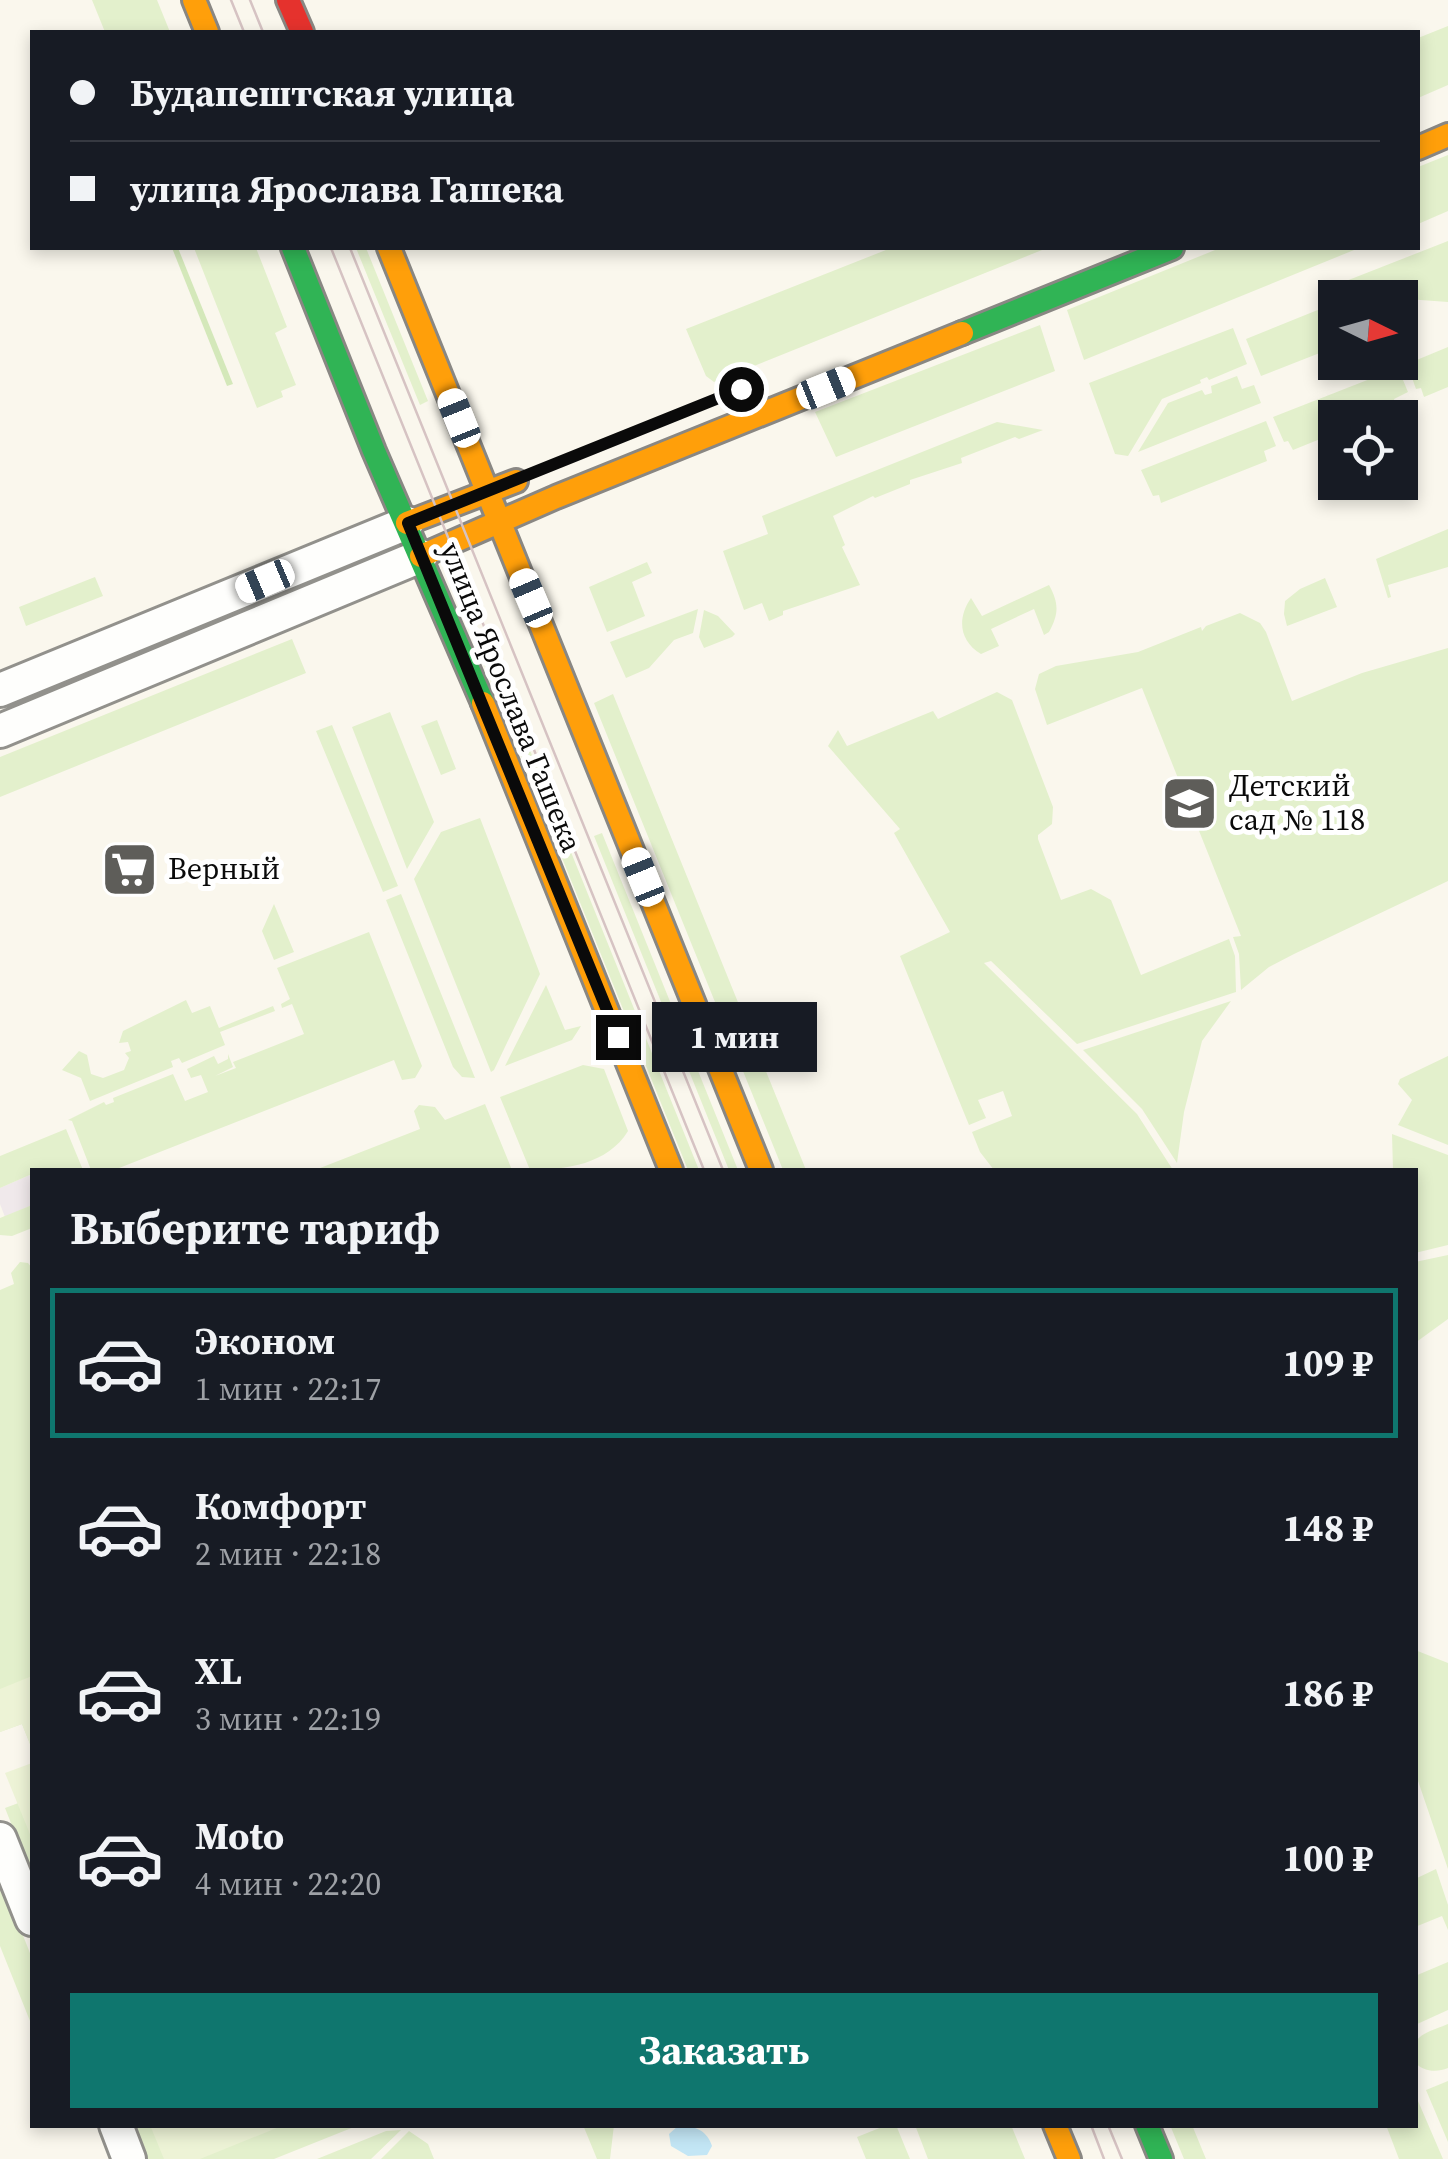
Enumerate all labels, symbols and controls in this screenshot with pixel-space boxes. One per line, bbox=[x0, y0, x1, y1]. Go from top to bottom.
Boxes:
text: Будапештская улица bbox=[130, 67, 514, 119]
text: улица Ярослава Гашека bbox=[130, 163, 564, 215]
north arrow bbox=[1318, 280, 1418, 380]
map controls bbox=[1318, 280, 1418, 500]
car bbox=[793, 363, 859, 413]
route start bbox=[719, 367, 764, 412]
car bbox=[434, 385, 484, 451]
button: locate bbox=[1318, 400, 1418, 500]
street label: улица Ярослава Гашека bbox=[430, 536, 593, 859]
car bbox=[232, 555, 298, 607]
car bbox=[505, 565, 557, 631]
place label: Детский сад № 118 bbox=[1229, 765, 1365, 840]
school or university icon: Детский сад № 118 bbox=[1160, 773, 1220, 833]
supermarket icon: Верный bbox=[99, 839, 159, 899]
car bbox=[618, 844, 668, 910]
place label: Верный bbox=[168, 848, 280, 889]
callout: 1 мин bbox=[653, 1002, 818, 1072]
route end bbox=[596, 1015, 641, 1060]
text: 1 мин bbox=[690, 1015, 779, 1059]
text: Выберите тариф bbox=[70, 1197, 440, 1259]
text: Эконом bbox=[195, 1315, 335, 1367]
icon: car bbox=[75, 1318, 165, 1408]
text: 109 ₽ bbox=[1282, 1337, 1373, 1389]
text: 1 мин · 22:17 bbox=[195, 1367, 381, 1411]
text: Комфорт bbox=[195, 1480, 366, 1532]
icon: car bbox=[75, 1483, 165, 1573]
text: 148 ₽ bbox=[1282, 1502, 1373, 1554]
text: 2 мин · 22:18 bbox=[195, 1532, 381, 1576]
text: XL bbox=[195, 1645, 242, 1697]
icon: car bbox=[75, 1648, 165, 1738]
text: 186 ₽ bbox=[1282, 1667, 1373, 1719]
text: 3 мин · 22:19 bbox=[195, 1697, 381, 1741]
text: Moto bbox=[195, 1810, 284, 1862]
icon: car bbox=[75, 1813, 165, 1903]
text: 100 ₽ bbox=[1282, 1832, 1373, 1884]
text: 4 мин · 22:20 bbox=[195, 1862, 381, 1906]
button: Заказать bbox=[70, 1993, 1378, 2108]

